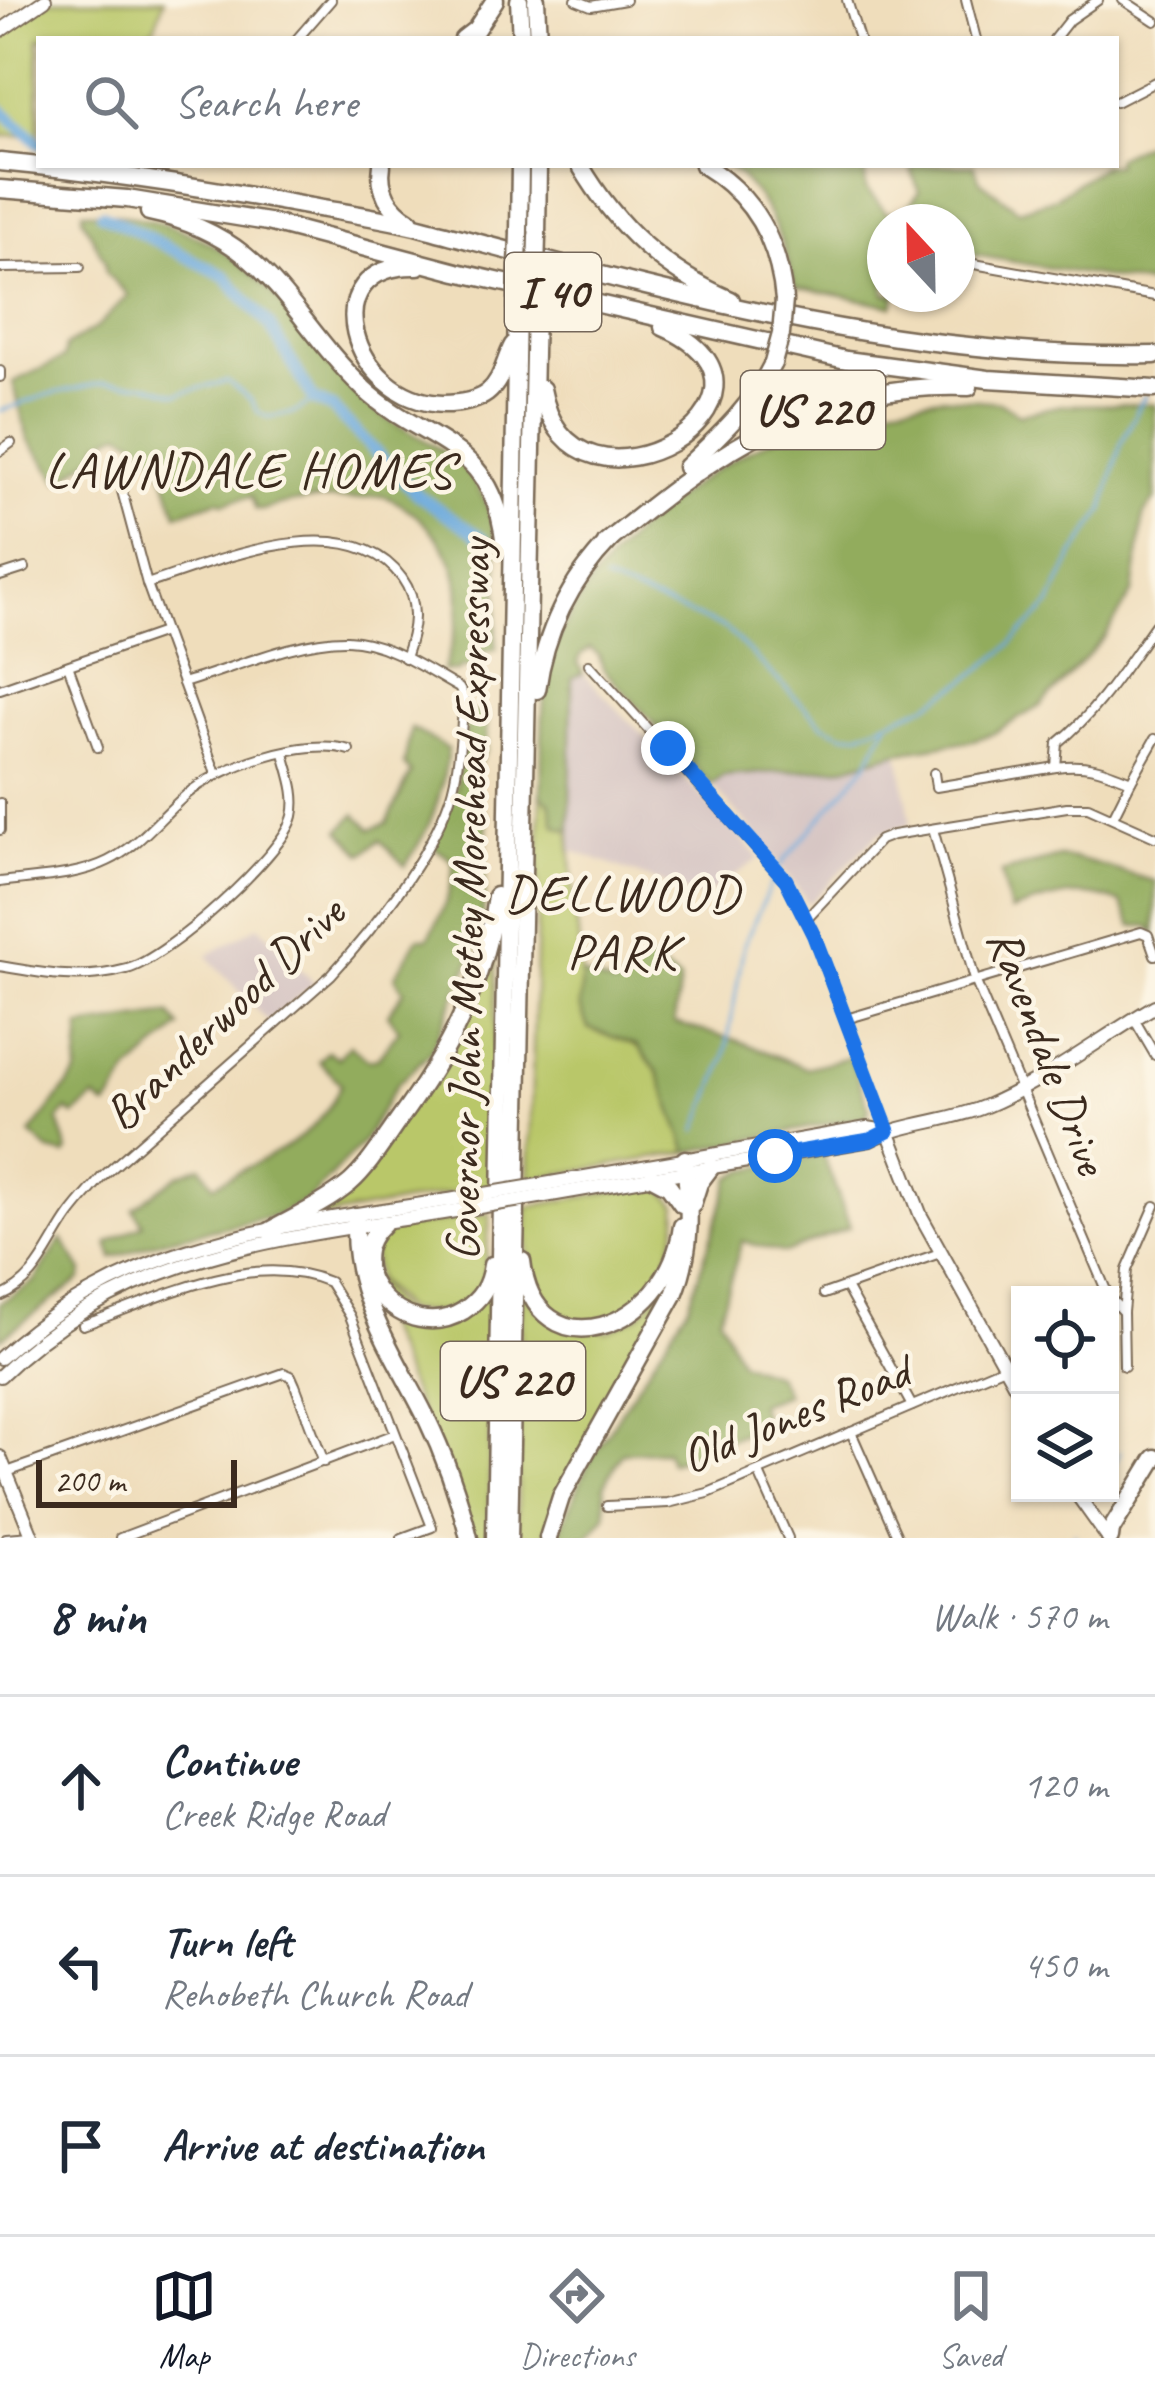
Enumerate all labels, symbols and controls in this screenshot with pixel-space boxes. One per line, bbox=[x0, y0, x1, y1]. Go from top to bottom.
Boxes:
search box bbox=[36, 36, 1119, 168]
icon: search bbox=[78, 69, 144, 135]
text: Search here bbox=[174, 74, 357, 131]
north arrow bbox=[867, 204, 975, 312]
road number: I 40 bbox=[505, 253, 601, 331]
road number: US 220 bbox=[741, 371, 885, 449]
district label: LAWNDALE HOMES bbox=[45, 438, 461, 502]
street label: Governor John Motley Morehead Expressway bbox=[432, 535, 504, 1261]
route end bbox=[641, 721, 695, 775]
district label: DELLWOOD PARK bbox=[504, 861, 743, 984]
street label: Branderwood Drive bbox=[91, 881, 359, 1143]
street label: Ravendale Drive bbox=[974, 920, 1123, 1185]
route start bbox=[748, 1129, 802, 1183]
map controls bbox=[1011, 1286, 1119, 1502]
button: locate bbox=[1011, 1286, 1119, 1394]
street label: Old Jones Road bbox=[672, 1338, 924, 1487]
road number: US 220 bbox=[441, 1342, 585, 1420]
button: layers bbox=[1011, 1394, 1119, 1502]
scale bar bbox=[36, 1454, 237, 1507]
text: 200 m bbox=[54, 1460, 125, 1502]
text: 8 min bbox=[48, 1584, 146, 1648]
text: Walk · 570 m bbox=[931, 1592, 1107, 1641]
text: Continue bbox=[162, 1733, 296, 1790]
icon: ahead bbox=[48, 1753, 114, 1819]
text: 120 m bbox=[1023, 1761, 1107, 1810]
text: Creek Ridge Road bbox=[162, 1790, 386, 1839]
text: Turn left bbox=[162, 1913, 292, 1970]
icon: left bbox=[48, 1933, 114, 1999]
text: 450 m bbox=[1023, 1941, 1107, 1990]
text: Rehobeth Church Road bbox=[162, 1970, 468, 2019]
icon: arrive bbox=[48, 2113, 114, 2179]
text: Arrive at destination bbox=[162, 2117, 484, 2174]
tab: Map bbox=[151, 2263, 217, 2377]
tab: Directions bbox=[520, 2263, 635, 2377]
tab: Saved bbox=[938, 2263, 1004, 2377]

